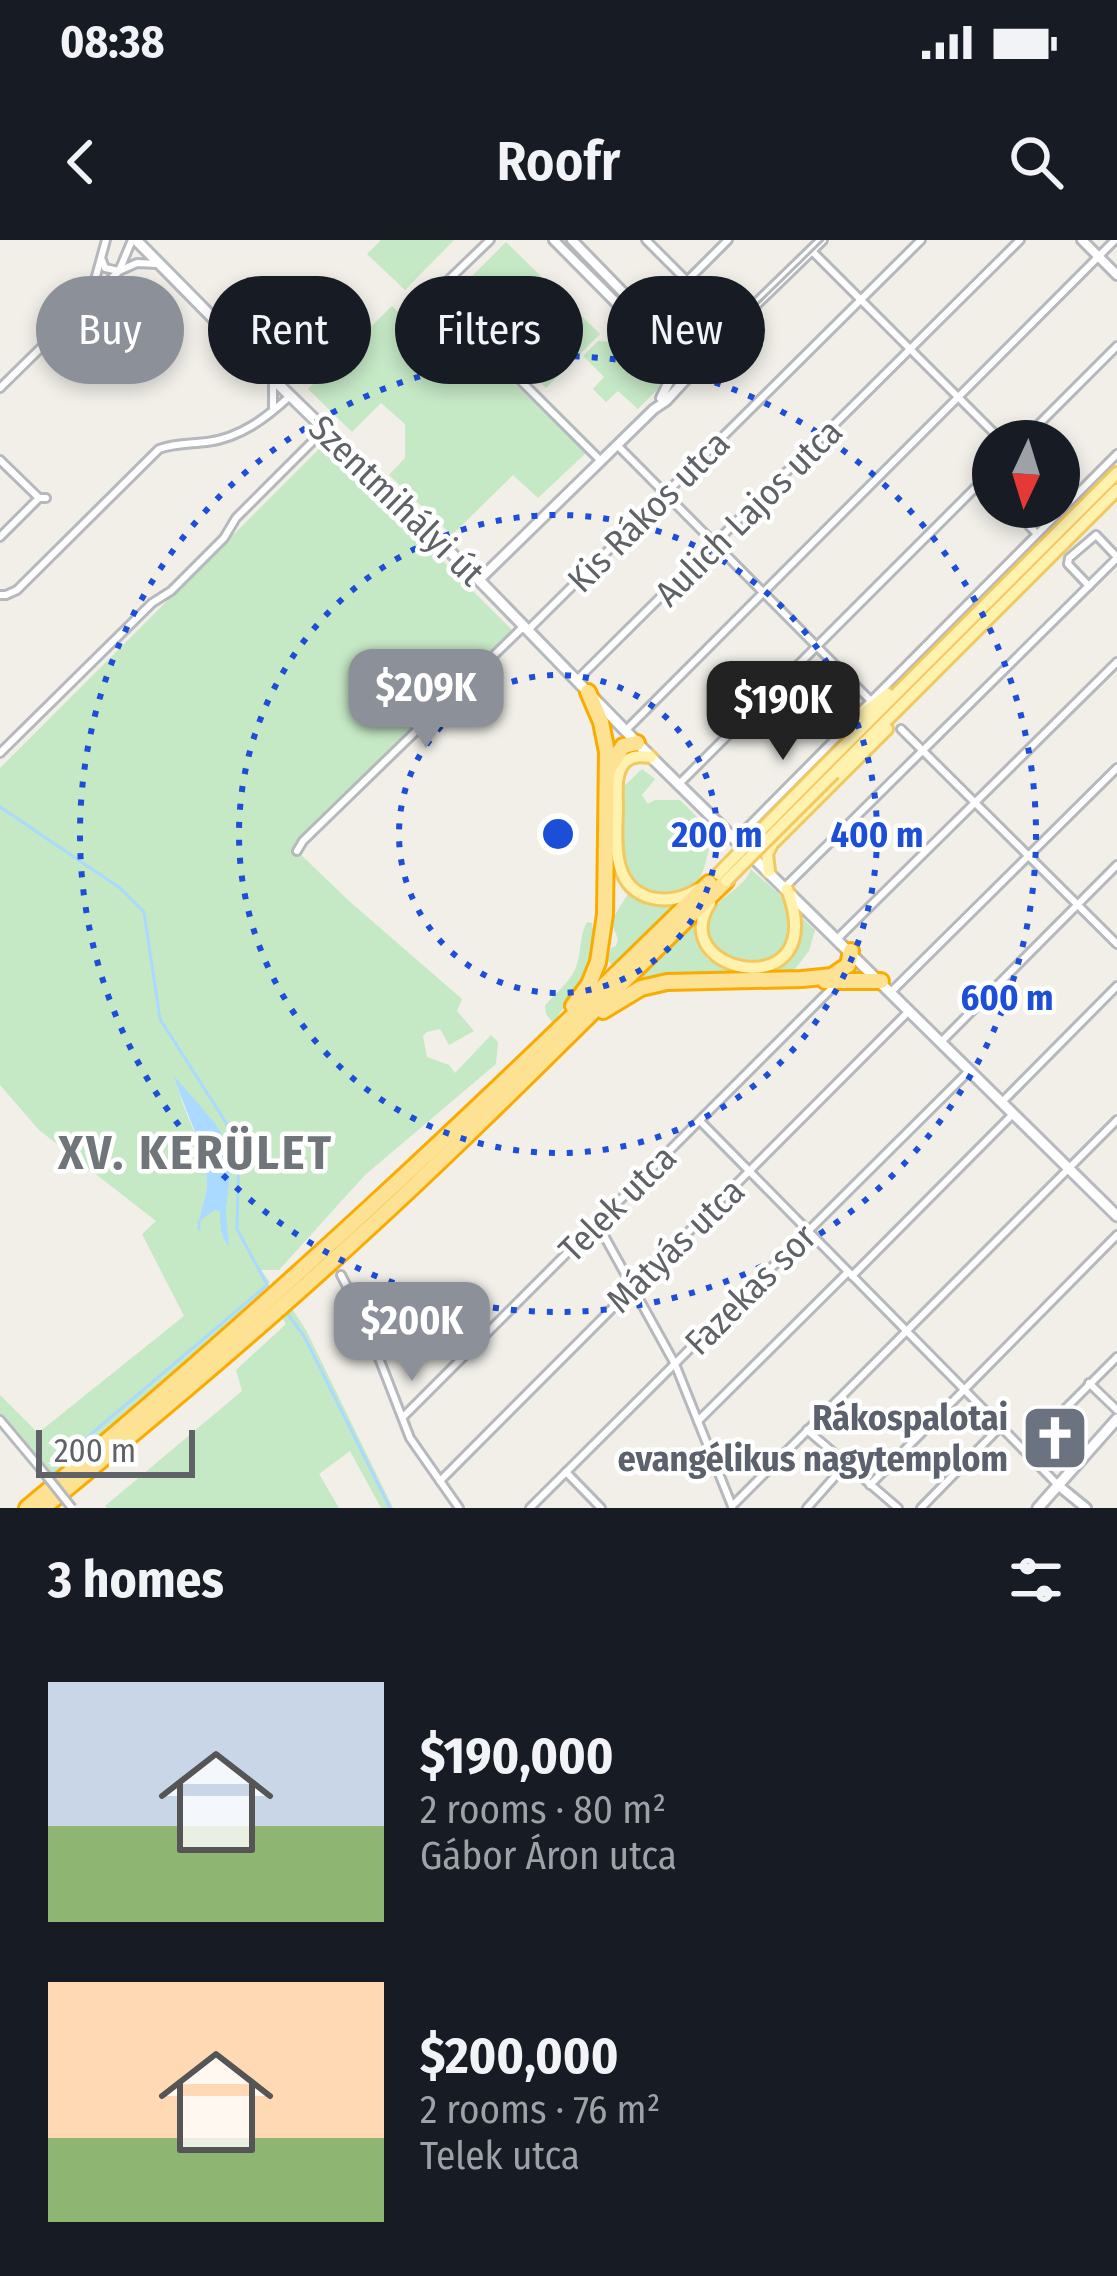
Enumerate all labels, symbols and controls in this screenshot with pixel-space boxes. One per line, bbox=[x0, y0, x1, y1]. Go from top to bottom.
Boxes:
text: 08:38 bbox=[60, 15, 164, 69]
icon: back bbox=[48, 129, 114, 195]
icon: search bbox=[1003, 129, 1069, 195]
text: Roofr bbox=[497, 130, 620, 194]
chip: Buy bbox=[36, 276, 184, 384]
chip: Rent bbox=[208, 276, 371, 384]
chip: Filters bbox=[395, 276, 583, 384]
chip: New bbox=[607, 276, 765, 384]
street label: Szentmihályi út bbox=[300, 406, 493, 595]
street label: Aulich Lajos utca bbox=[646, 410, 852, 616]
north arrow bbox=[972, 420, 1080, 528]
map controls bbox=[972, 420, 1080, 528]
street label: Kis Rákos utca bbox=[559, 422, 739, 602]
pin: $209K bbox=[342, 649, 510, 751]
pin: $190K bbox=[699, 661, 867, 763]
text: $209K bbox=[376, 665, 476, 711]
text: $190K bbox=[734, 677, 832, 723]
centre of rings bbox=[537, 813, 579, 855]
text: 200 m bbox=[671, 813, 762, 857]
text: 400 m bbox=[831, 813, 923, 857]
text: 600 m bbox=[960, 976, 1054, 1020]
district label: XV. KERÜLET bbox=[57, 1124, 334, 1182]
street label: Telek utca bbox=[550, 1136, 685, 1271]
street label: Mátyás utca bbox=[598, 1169, 754, 1322]
street label: Fazekas sor bbox=[676, 1215, 826, 1364]
pin: $200K bbox=[328, 1282, 496, 1384]
text: $200K bbox=[361, 1298, 463, 1344]
place label: Rákospalotai evangélikus nagytemplom bbox=[618, 1396, 1008, 1481]
church icon: Rákospalotai evangélikus nagytemplom bbox=[1020, 1403, 1090, 1473]
scale bar bbox=[36, 1424, 195, 1477]
text: 200 m bbox=[54, 1431, 136, 1471]
icon: filters bbox=[1003, 1547, 1069, 1613]
text: 3 homes bbox=[48, 1549, 224, 1611]
text: $190,000 bbox=[420, 1725, 614, 1787]
icon: home bbox=[144, 1730, 288, 1874]
text: 2 rooms · 80 m² bbox=[420, 1787, 666, 1833]
text: Gábor Áron utca bbox=[420, 1833, 677, 1879]
text: $200,000 bbox=[420, 2025, 619, 2087]
icon: home bbox=[144, 2030, 288, 2174]
text: 2 rooms · 76 m² bbox=[420, 2087, 660, 2133]
text: Telek utca bbox=[420, 2133, 580, 2179]

